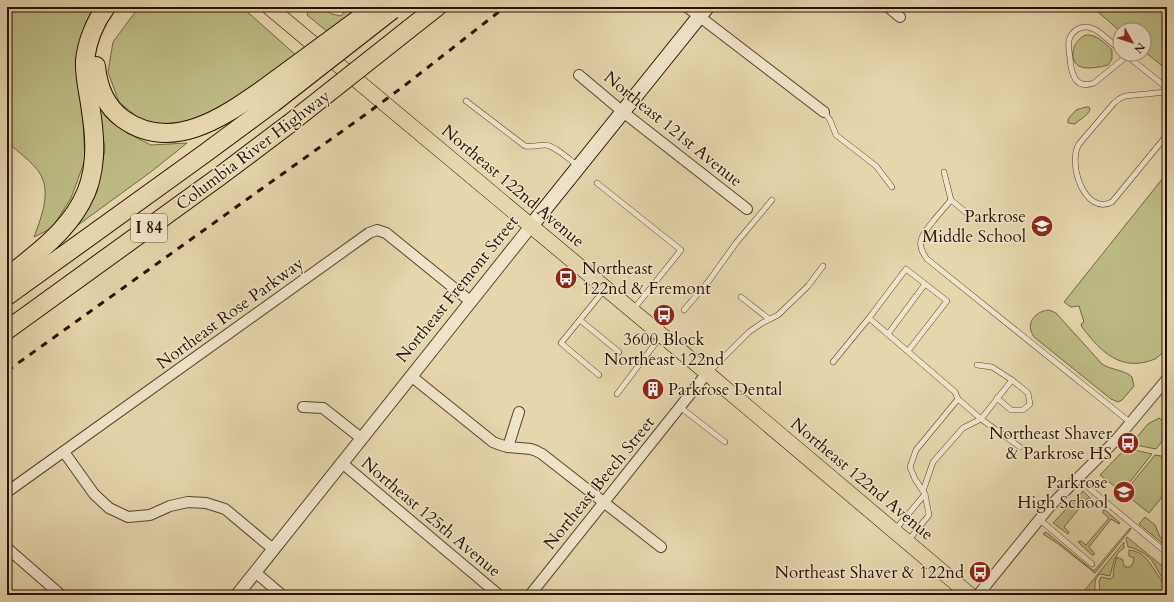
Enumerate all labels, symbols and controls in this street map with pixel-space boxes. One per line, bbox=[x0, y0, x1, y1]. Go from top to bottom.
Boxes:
north arrow bbox=[1112, 22, 1152, 62]
text: N bbox=[1130, 40, 1148, 57]
street label: Northeast 121st Avenue bbox=[599, 66, 747, 192]
street label: Columbia River Highway bbox=[171, 84, 335, 216]
street label: Northeast 122nd Avenue bbox=[437, 119, 589, 253]
place label: Parkrose Middle School bbox=[922, 205, 1027, 248]
street label: Northeast Fremont Street bbox=[390, 210, 524, 367]
school or university icon: Parkrose Middle School bbox=[1029, 213, 1055, 239]
road number: I 84 bbox=[131, 214, 167, 242]
street label: Northeast Rose Parkway bbox=[152, 252, 308, 374]
place label: Northeast 122nd & Fremont bbox=[582, 257, 711, 300]
bus stop icon: Northeast 122nd & Fremont bbox=[553, 265, 579, 291]
bus stop icon: 3600 Block Northeast 122nd bbox=[651, 302, 677, 328]
place label: 3600 Block Northeast 122nd bbox=[604, 328, 724, 371]
building icon: Parkrose Dental bbox=[640, 376, 666, 402]
place label: Parkrose Dental bbox=[668, 378, 783, 401]
street label: Northeast Beech Street bbox=[538, 411, 660, 554]
street label: Northeast 122nd Avenue bbox=[786, 412, 938, 546]
place label: Northeast Shaver & Parkrose HS bbox=[989, 422, 1113, 465]
bus stop icon: Northeast Shaver & Parkrose HS bbox=[1115, 430, 1141, 456]
street label: Northeast 125th Avenue bbox=[356, 452, 506, 582]
place label: Parkrose High School bbox=[1017, 471, 1109, 514]
school or university icon: Parkrose High School bbox=[1111, 479, 1137, 505]
bus stop icon: Northeast Shaver & 122nd bbox=[967, 559, 993, 585]
place label: Northeast Shaver & 122nd bbox=[774, 561, 964, 584]

